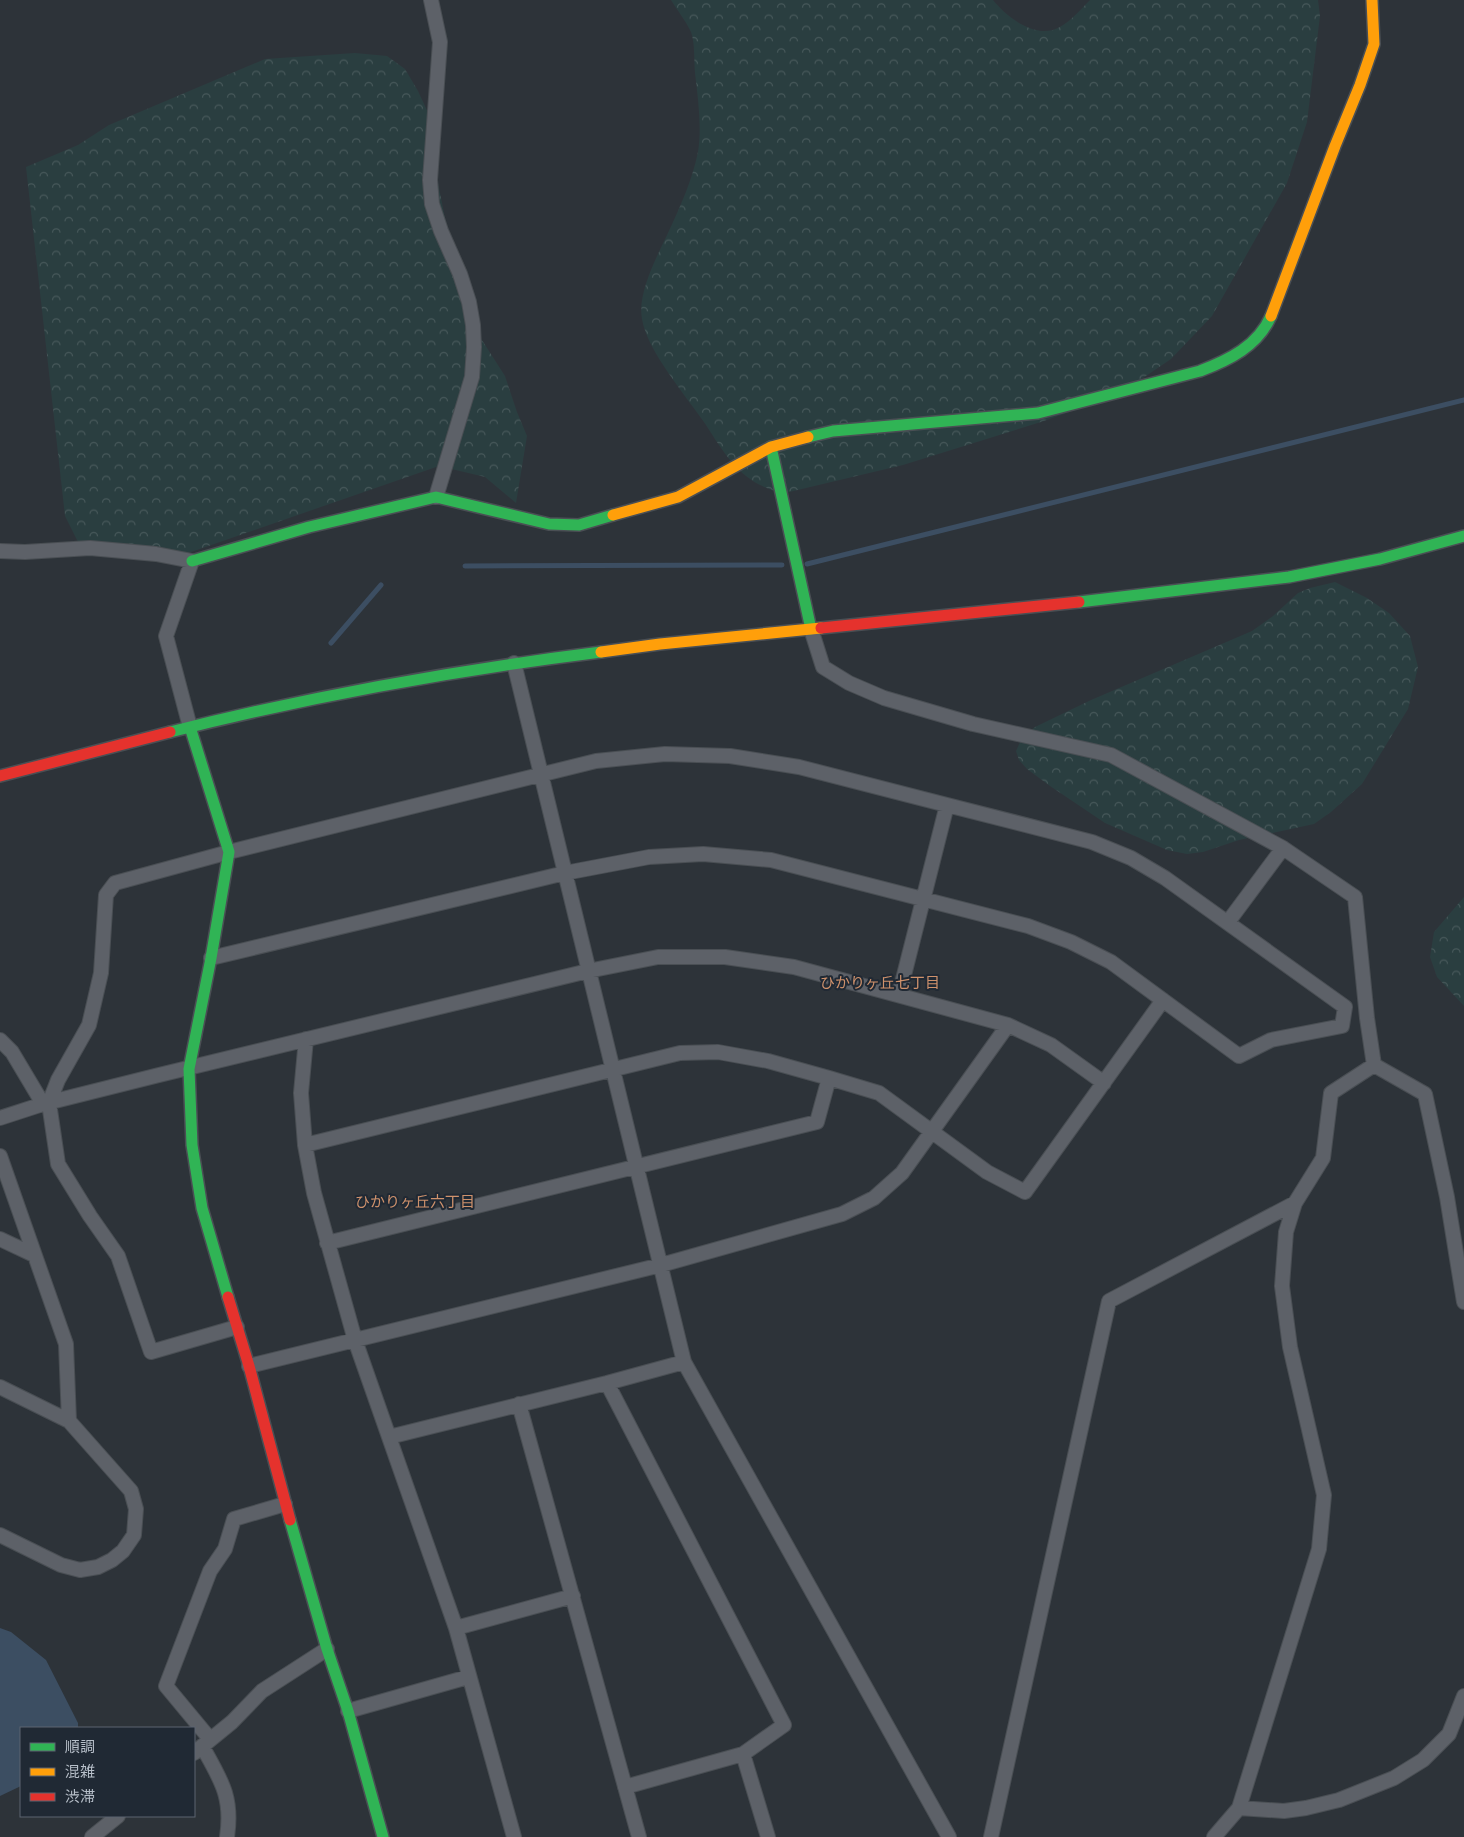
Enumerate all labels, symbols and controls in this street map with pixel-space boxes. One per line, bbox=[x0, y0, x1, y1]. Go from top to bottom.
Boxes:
district label: ひかりヶ丘七丁目 bbox=[820, 974, 940, 992]
district label: ひかりヶ丘六丁目 bbox=[355, 1193, 475, 1211]
legend bbox=[20, 1727, 195, 1817]
text: 順調 bbox=[65, 1738, 95, 1756]
text: 混雑 bbox=[65, 1763, 95, 1781]
text: 渋滞 bbox=[65, 1788, 95, 1806]

